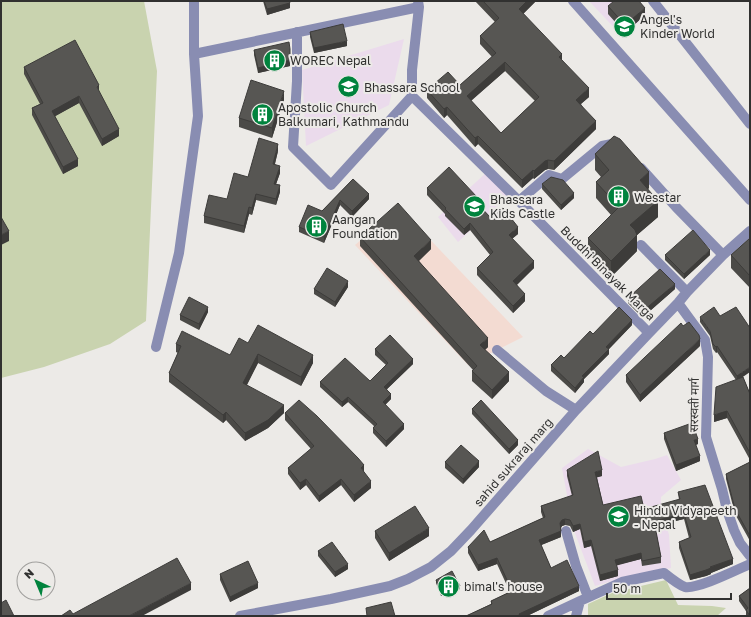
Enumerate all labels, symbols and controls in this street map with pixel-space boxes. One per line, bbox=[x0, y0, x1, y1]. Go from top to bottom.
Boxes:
place label: Angel's Kinder World bbox=[640, 12, 715, 41]
school or university icon: Angel's Kinder World bbox=[611, 13, 637, 39]
building icon: WOREC Nepal bbox=[261, 47, 287, 73]
place label: WOREC Nepal bbox=[290, 53, 371, 68]
school or university icon: Bhassara School bbox=[335, 74, 361, 100]
place label: Bhassara School bbox=[364, 80, 460, 95]
place label: Apostolic Church Balkumari, Kathmandu bbox=[278, 100, 409, 129]
building icon: Apostolic Church Balkumari, Kathmandu bbox=[249, 101, 275, 127]
building icon: Wesstar bbox=[606, 184, 632, 210]
place label: Wesstar bbox=[634, 190, 681, 205]
place label: Bhassara Kids Castle bbox=[490, 192, 555, 221]
school or university icon: Bhassara Kids Castle bbox=[461, 193, 487, 219]
place label: Aangan Foundation bbox=[332, 212, 398, 241]
building icon: Aangan Foundation bbox=[303, 213, 329, 239]
street label: Buddhi Binayak Marga bbox=[558, 223, 658, 323]
street label: सरस्वती मार्ग bbox=[686, 377, 702, 432]
street label: sahid sukraraj marg bbox=[470, 415, 556, 509]
place label: Hindu Vidyapeeth - Nepal bbox=[634, 503, 737, 532]
school or university icon: Hindu Vidyapeeth - Nepal bbox=[605, 504, 631, 530]
north arrow bbox=[16, 561, 56, 601]
text: N bbox=[21, 566, 36, 581]
building icon: bimal's house bbox=[435, 573, 461, 599]
scale bar bbox=[607, 575, 731, 601]
place label: bimal's house bbox=[464, 579, 543, 594]
text: 50 m bbox=[613, 581, 641, 596]

